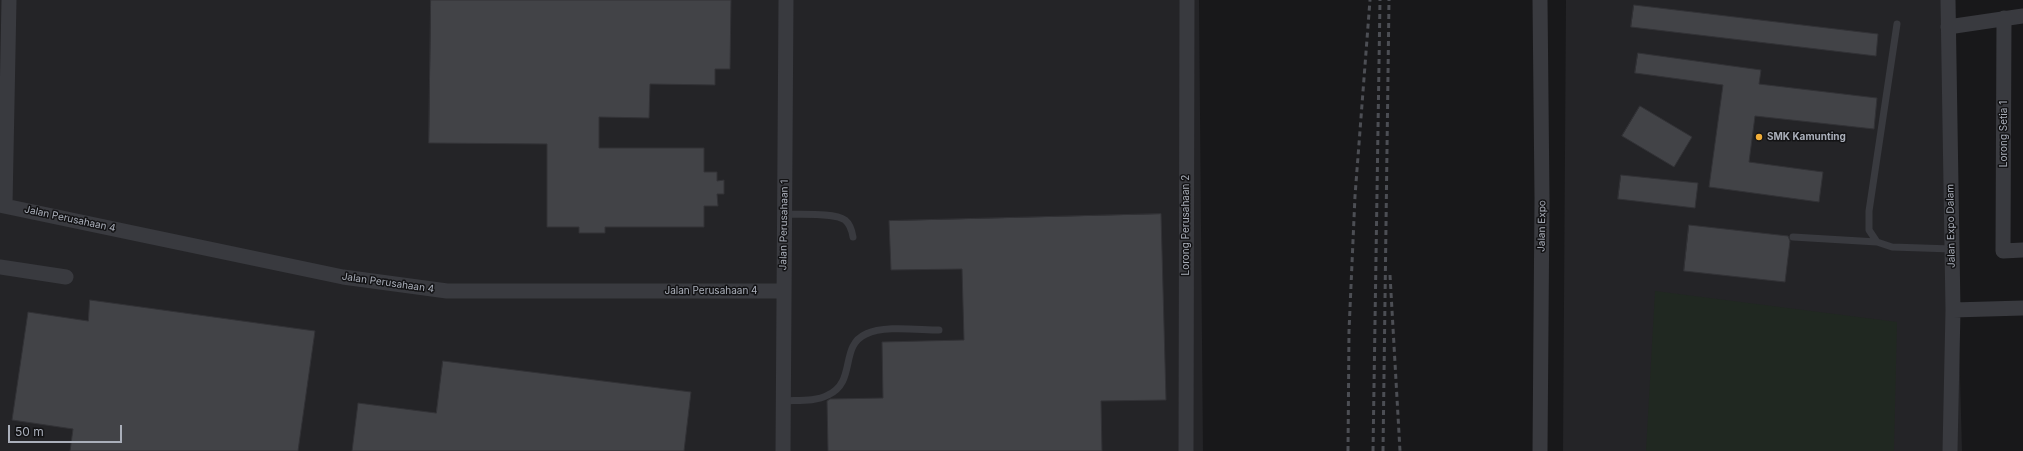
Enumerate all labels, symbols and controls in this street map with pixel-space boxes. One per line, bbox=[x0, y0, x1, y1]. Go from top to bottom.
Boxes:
street label: Lorong Setia 1 bbox=[1998, 101, 2010, 167]
place label: SMK Kamunting bbox=[1767, 131, 1846, 143]
marker: SMK Kamunting bbox=[1754, 132, 1764, 142]
street label: Lorong Perusahaan 2 bbox=[1180, 175, 1192, 275]
street label: Jalan Perusahaan 1 bbox=[777, 180, 791, 270]
street label: Jalan Expo Dalam bbox=[1944, 184, 1958, 268]
street label: Jalan Expo bbox=[1536, 200, 1548, 252]
street label: Jalan Perusahaan 4 bbox=[23, 203, 117, 235]
street label: Jalan Perusahaan 4 bbox=[341, 271, 435, 295]
street label: Jalan Perusahaan 4 bbox=[664, 285, 758, 297]
scale bar bbox=[10, 417, 124, 443]
text: 50 m bbox=[15, 424, 44, 439]

